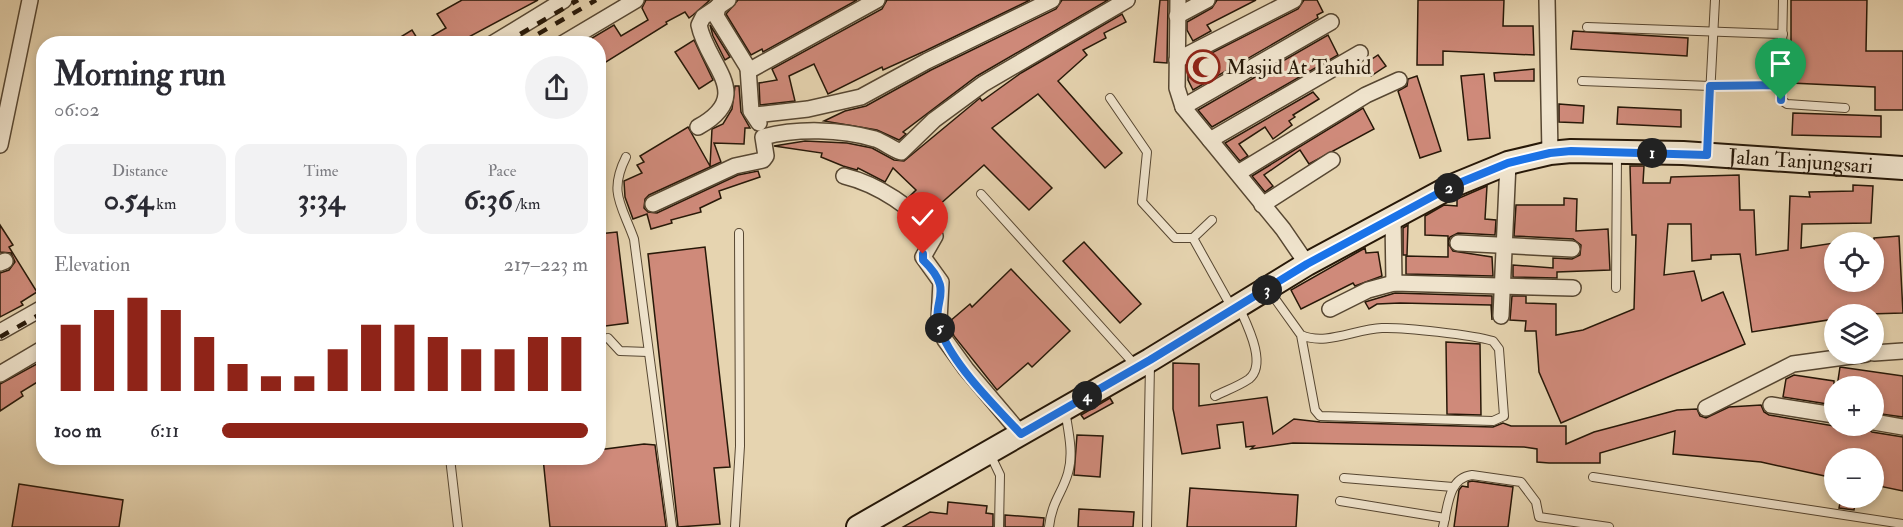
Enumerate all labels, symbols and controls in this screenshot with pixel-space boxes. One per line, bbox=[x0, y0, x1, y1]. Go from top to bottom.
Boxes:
pin bbox=[1755, 38, 1806, 100]
icon: arrive bbox=[1764, 47, 1797, 80]
mosque icon: Masjid At Tauhid bbox=[1185, 49, 1221, 85]
text: Morning run bbox=[54, 54, 226, 95]
place label: Masjid At Tauhid bbox=[1226, 54, 1372, 81]
button: share bbox=[525, 56, 588, 119]
text: 06:02 bbox=[54, 97, 100, 122]
pin: 1 bbox=[1637, 138, 1667, 168]
text: 1 bbox=[1649, 143, 1655, 163]
street label: Jalan Tanjungsari bbox=[1727, 143, 1874, 180]
text: Distance bbox=[112, 161, 168, 181]
text: Time bbox=[304, 161, 338, 181]
text: Pace bbox=[488, 161, 516, 181]
pin: 2 bbox=[1434, 173, 1464, 203]
text: 2 bbox=[1445, 178, 1453, 198]
text: 0.54 bbox=[104, 181, 153, 218]
text: 3:34 bbox=[298, 181, 344, 218]
text: 6:36 bbox=[464, 181, 513, 218]
pin bbox=[897, 192, 948, 254]
text: km bbox=[153, 194, 176, 214]
text: /km bbox=[513, 194, 540, 214]
icon: check bbox=[906, 201, 939, 234]
map controls bbox=[1824, 232, 1884, 508]
button: locate bbox=[1824, 232, 1884, 292]
text: Elevation bbox=[54, 252, 130, 277]
text: 217–223 m bbox=[504, 252, 588, 277]
pin: 3 bbox=[1252, 275, 1282, 305]
text: 3 bbox=[1264, 280, 1270, 300]
button: layers bbox=[1824, 304, 1884, 364]
pin: 5 bbox=[925, 313, 955, 343]
text: 5 bbox=[936, 318, 944, 338]
button: + bbox=[1824, 376, 1884, 436]
pin: 4 bbox=[1072, 381, 1102, 411]
text: 4 bbox=[1083, 386, 1091, 406]
text: 100 m bbox=[54, 418, 101, 443]
text: 6:11 bbox=[150, 418, 179, 443]
button: − bbox=[1824, 448, 1884, 508]

